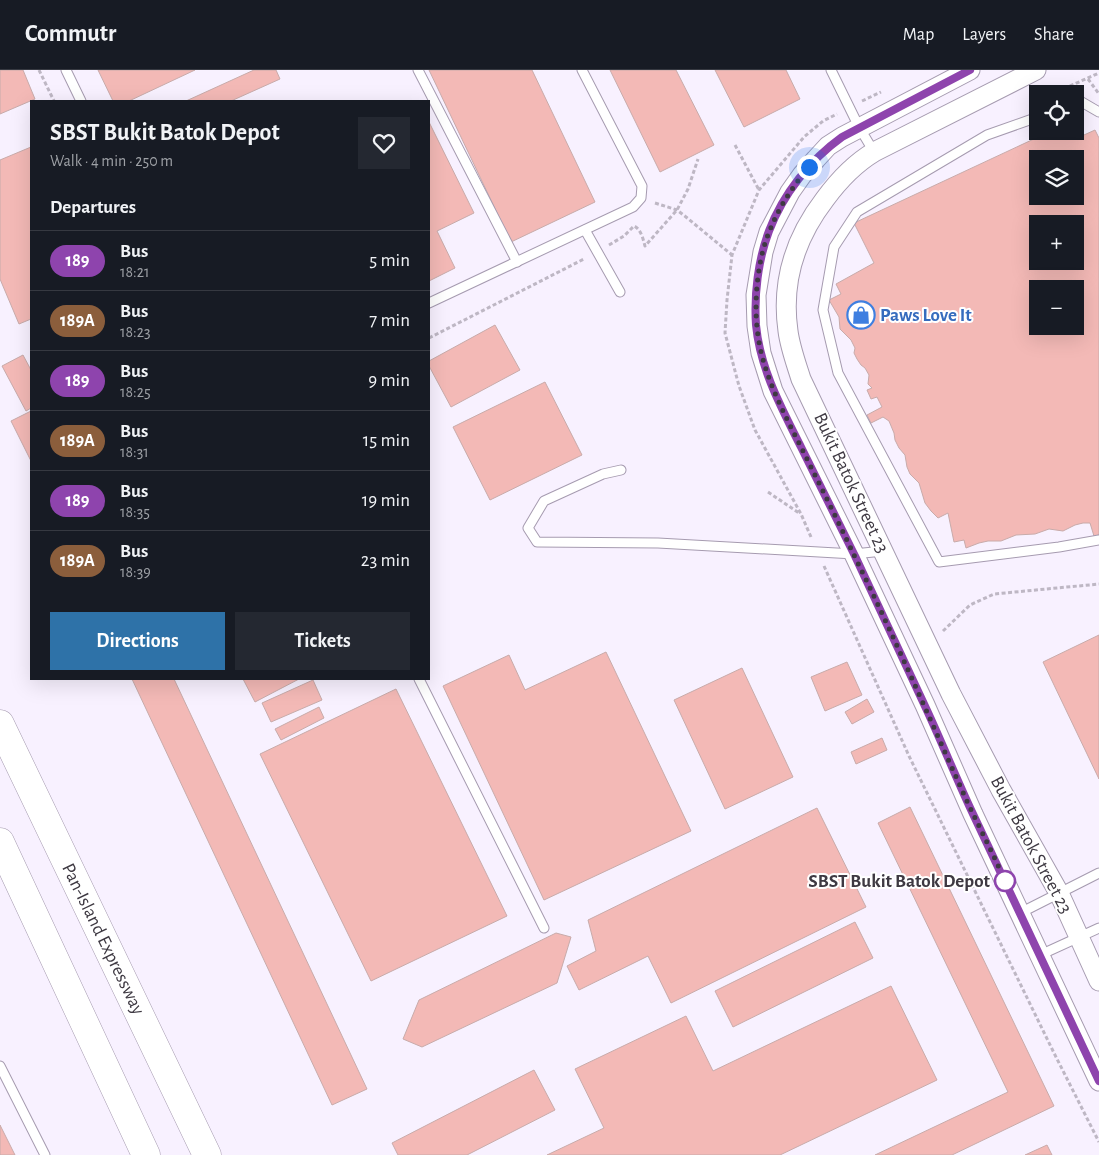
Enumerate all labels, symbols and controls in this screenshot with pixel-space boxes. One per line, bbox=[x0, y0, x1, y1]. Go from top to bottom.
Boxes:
text: Commutr bbox=[25, 22, 116, 46]
text: Map bbox=[903, 26, 934, 44]
text: Layers bbox=[962, 26, 1006, 44]
text: Share bbox=[1034, 26, 1074, 44]
map controls bbox=[1029, 85, 1084, 335]
button: locate bbox=[1029, 85, 1084, 140]
button: heart bbox=[358, 117, 410, 169]
text: SBST Bukit Batok Depot bbox=[50, 121, 280, 145]
button: layers bbox=[1029, 150, 1084, 205]
text: Walk · 4 min · 250 m bbox=[50, 153, 173, 169]
your location bbox=[797, 155, 822, 180]
text: Departures bbox=[50, 198, 136, 217]
button: + bbox=[1029, 215, 1084, 270]
text: Bus bbox=[120, 242, 148, 261]
text: 5 min bbox=[369, 251, 410, 270]
text: 189 bbox=[65, 252, 90, 270]
text: 18:21 bbox=[120, 264, 150, 280]
button: − bbox=[1029, 280, 1084, 335]
shop icon: Paws Love It bbox=[846, 300, 876, 330]
text: Bus bbox=[120, 302, 148, 321]
place label: Paws Love It bbox=[880, 306, 972, 325]
text: 7 min bbox=[369, 311, 410, 330]
text: 189A bbox=[60, 312, 95, 330]
text: 18:23 bbox=[120, 324, 151, 340]
text: Bus bbox=[120, 362, 148, 381]
text: 9 min bbox=[368, 371, 410, 390]
text: 189 bbox=[65, 372, 90, 390]
text: 18:25 bbox=[120, 384, 151, 400]
street label: Bukit Batok Street 23 bbox=[810, 410, 892, 556]
text: Bus bbox=[120, 422, 148, 441]
text: 15 min bbox=[363, 431, 410, 450]
text: 189A bbox=[60, 432, 95, 450]
text: 18:31 bbox=[120, 444, 149, 460]
text: Bus bbox=[120, 482, 148, 501]
text: 19 min bbox=[362, 491, 410, 510]
text: 189 bbox=[65, 492, 90, 510]
text: 18:35 bbox=[120, 504, 150, 520]
text: Bus bbox=[120, 542, 148, 561]
text: 23 min bbox=[361, 551, 410, 570]
text: 189A bbox=[60, 552, 95, 570]
text: 18:39 bbox=[120, 564, 151, 580]
button: Directions bbox=[50, 612, 225, 670]
button: Tickets bbox=[235, 612, 410, 670]
street label: Bukit Batok Street 23 bbox=[987, 773, 1075, 917]
street label: Pan-Island Expressway bbox=[58, 860, 148, 1018]
marker: SBST Bukit Batok Depot bbox=[994, 870, 1016, 892]
place label: SBST Bukit Batok Depot bbox=[808, 872, 991, 891]

